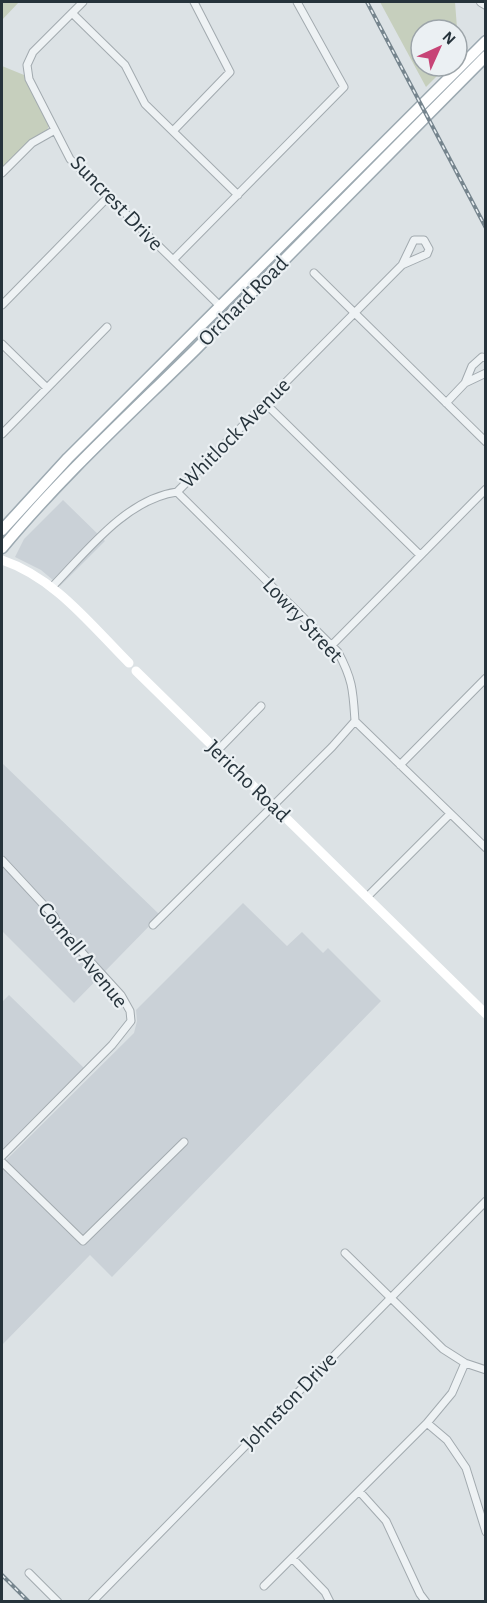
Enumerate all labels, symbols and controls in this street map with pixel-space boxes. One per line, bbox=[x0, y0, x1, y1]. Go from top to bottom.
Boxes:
north arrow bbox=[409, 18, 469, 78]
text: N bbox=[439, 29, 458, 48]
street label: Suncrest Drive bbox=[66, 151, 168, 255]
street label: Orchard Road bbox=[194, 252, 292, 350]
street label: Whitlock Avenue bbox=[176, 374, 294, 492]
street label: Lowry Street bbox=[259, 574, 347, 666]
street label: Jericho Road bbox=[202, 736, 294, 826]
street label: Cornell Avenue bbox=[34, 898, 132, 1012]
street label: Johnston Drive bbox=[237, 1348, 341, 1454]

